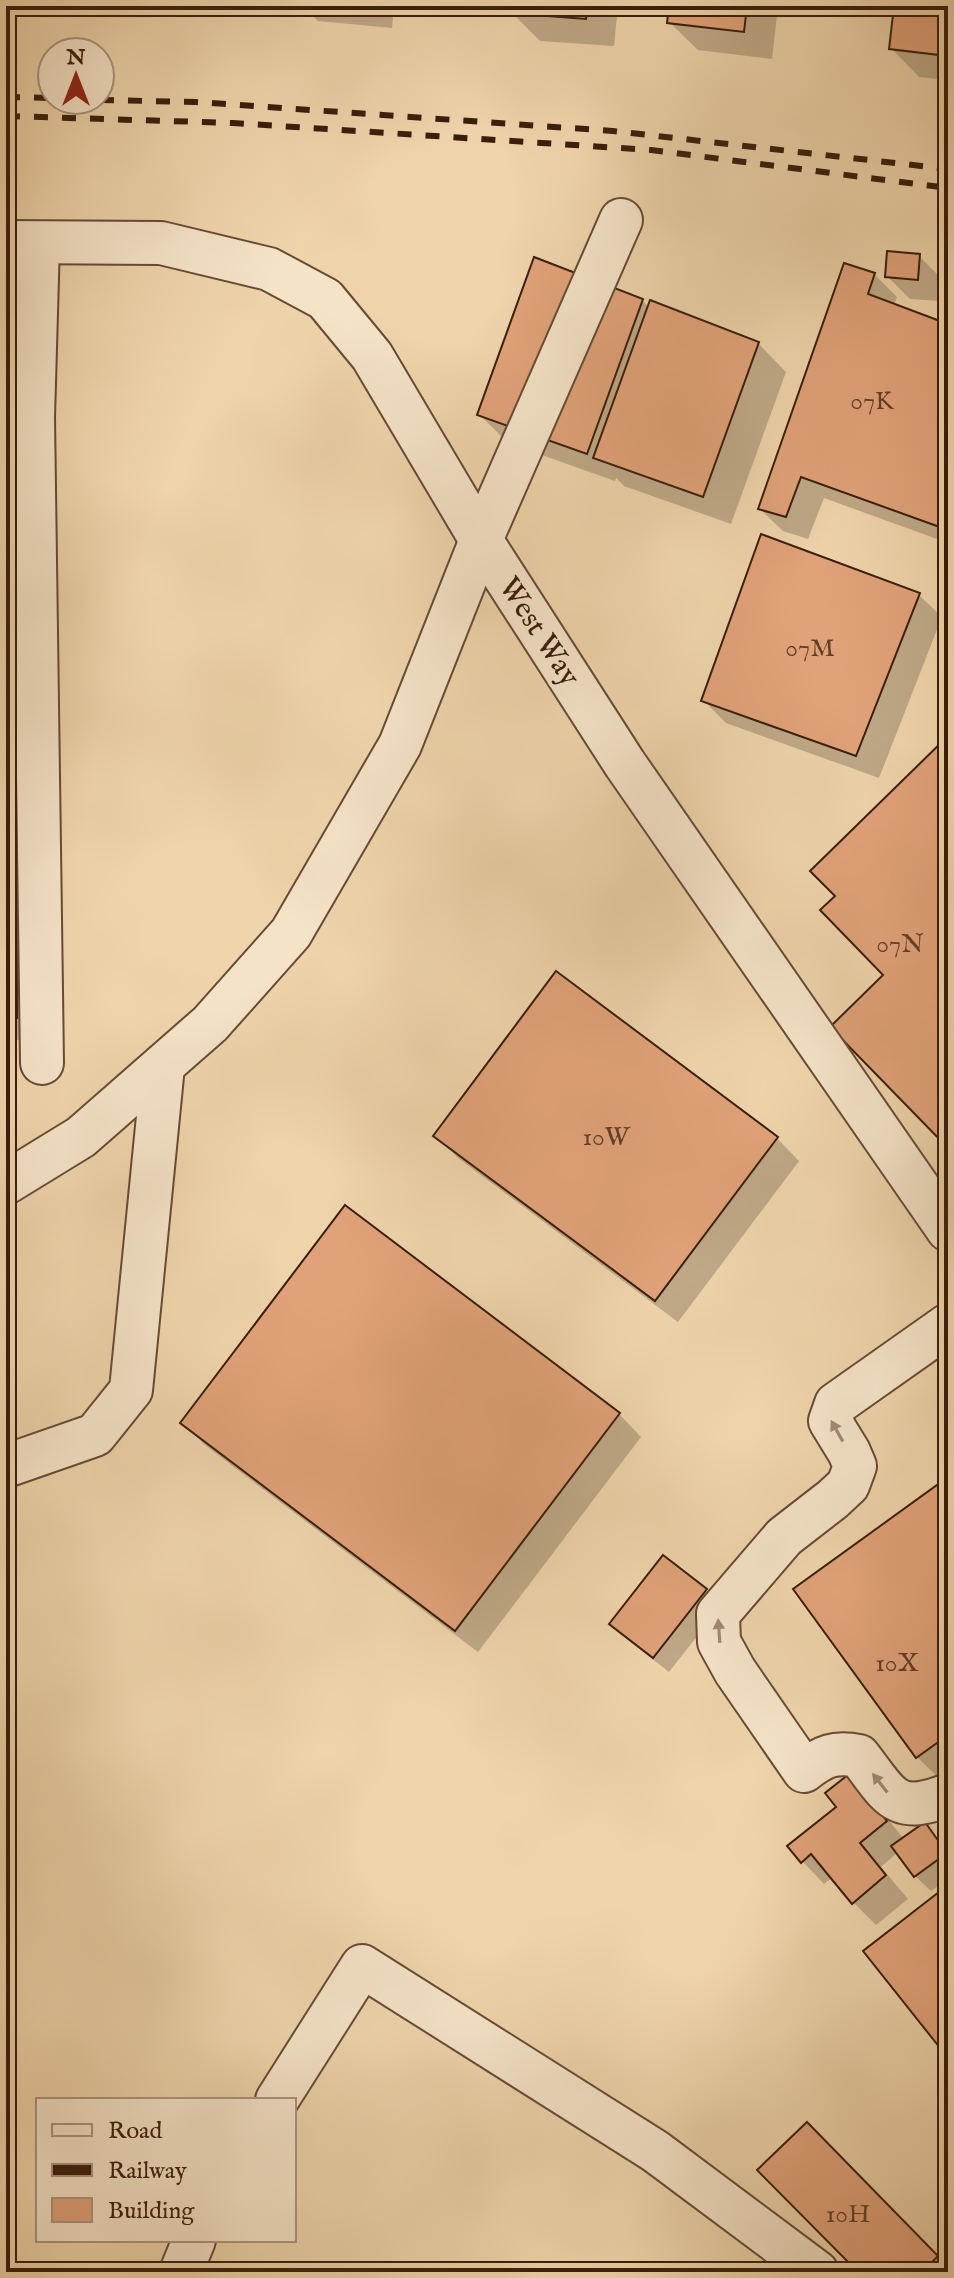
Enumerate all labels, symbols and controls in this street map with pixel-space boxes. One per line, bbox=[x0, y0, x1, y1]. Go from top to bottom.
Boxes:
north arrow bbox=[36, 36, 116, 116]
text: N bbox=[65, 44, 86, 72]
house number: 07K bbox=[850, 385, 895, 418]
street label: West Way bbox=[489, 570, 588, 694]
house number: 07M bbox=[785, 632, 835, 665]
house number: 07N bbox=[876, 928, 924, 961]
house number: 10W bbox=[582, 1121, 631, 1154]
one-way arrow bbox=[831, 1420, 845, 1442]
one-way arrow bbox=[713, 1618, 726, 1643]
house number: 10X bbox=[875, 1647, 919, 1680]
one-way arrow bbox=[873, 1773, 889, 1793]
legend bbox=[36, 2098, 296, 2242]
text: Road bbox=[108, 2116, 162, 2147]
text: Railway bbox=[108, 2156, 187, 2187]
text: Building bbox=[108, 2196, 195, 2227]
house number: 10H bbox=[826, 2198, 870, 2231]

